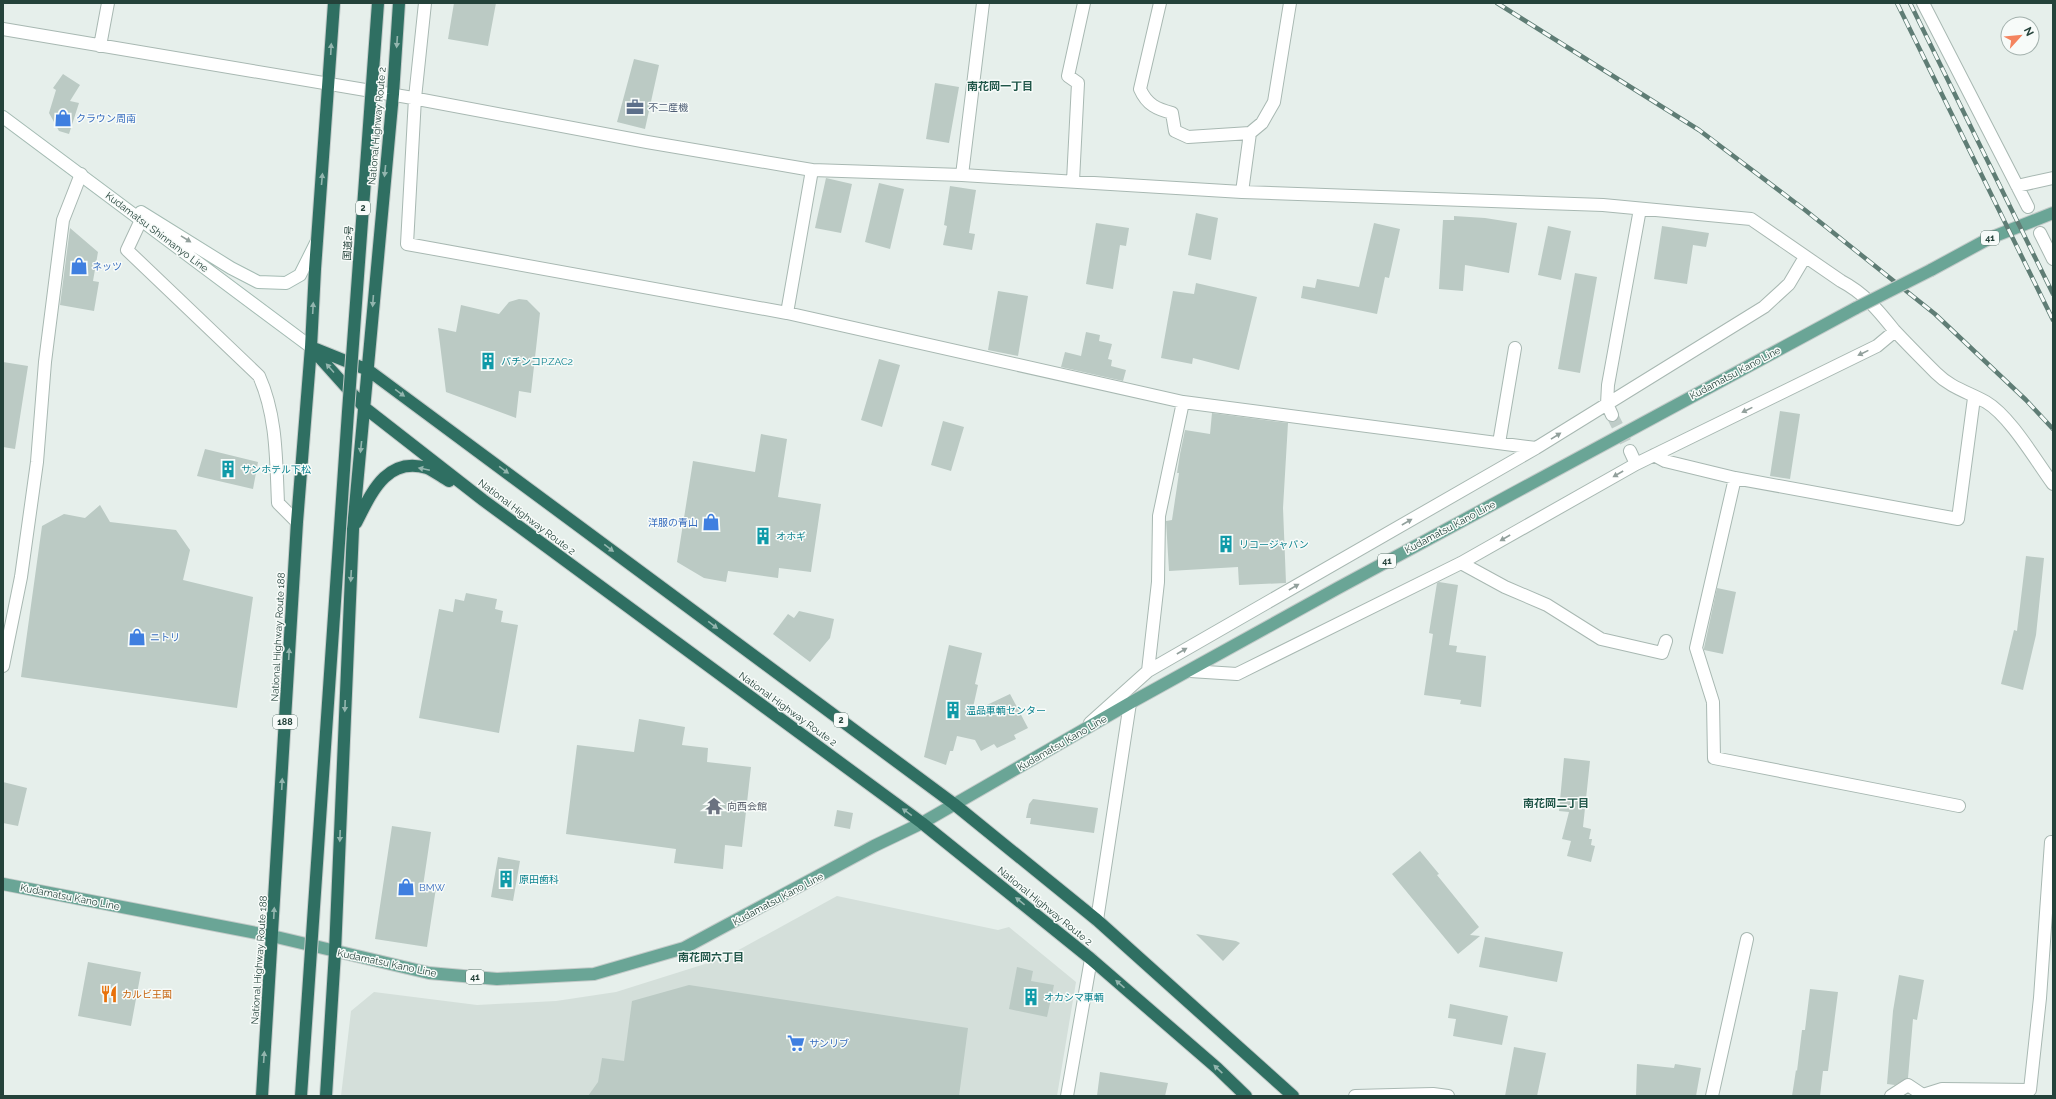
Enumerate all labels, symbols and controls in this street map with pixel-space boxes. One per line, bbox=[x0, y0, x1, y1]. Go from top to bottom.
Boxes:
north arrow bbox=[2000, 16, 2040, 56]
text: N bbox=[2021, 25, 2036, 38]
one-way arrow bbox=[393, 36, 400, 48]
one-way arrow bbox=[328, 43, 335, 55]
street label: National Highway Route 2 bbox=[366, 67, 388, 185]
district label: 南花岡一丁目 bbox=[967, 80, 1033, 93]
office icon: 不二産機 bbox=[625, 97, 645, 117]
place label: 不二産機 bbox=[648, 102, 688, 113]
shop icon: クラウン周南 bbox=[53, 108, 73, 128]
place label: クラウン周南 bbox=[76, 113, 136, 124]
one-way arrow bbox=[382, 165, 388, 177]
one-way arrow bbox=[318, 173, 325, 185]
street label: Kudamatsu Shinnanyo Line bbox=[104, 190, 211, 274]
road number: 2 bbox=[356, 201, 370, 215]
street label: 国道2号 bbox=[341, 225, 355, 261]
road number: 41 bbox=[1981, 231, 1999, 245]
one-way arrow bbox=[180, 235, 192, 242]
shop icon: ネッツ bbox=[69, 256, 89, 276]
place label: ネッツ bbox=[92, 261, 122, 272]
one-way arrow bbox=[369, 295, 376, 307]
one-way arrow bbox=[310, 301, 316, 314]
street label: Kudamatsu Kano Line bbox=[1688, 344, 1782, 402]
one-way arrow bbox=[1858, 349, 1869, 356]
building icon: パチンコP.ZAC2 bbox=[478, 351, 498, 371]
place label: パチンコP.ZAC2 bbox=[501, 356, 573, 367]
one-way arrow bbox=[325, 363, 334, 374]
one-way arrow bbox=[394, 389, 405, 397]
one-way arrow bbox=[1741, 407, 1752, 413]
one-way arrow bbox=[1551, 432, 1561, 440]
one-way arrow bbox=[358, 441, 364, 453]
building icon: サンホテル下松 bbox=[218, 459, 238, 479]
place label: サンホテル下松 bbox=[241, 464, 311, 475]
one-way arrow bbox=[417, 465, 430, 471]
one-way arrow bbox=[499, 466, 510, 474]
one-way arrow bbox=[1612, 470, 1624, 477]
street label: National Highway Route 2 bbox=[476, 477, 578, 557]
street label: Kudamatsu Kano Line bbox=[1403, 498, 1497, 556]
shop icon: 洋服の青山 bbox=[701, 512, 721, 532]
place label: 洋服の青山 bbox=[648, 517, 698, 528]
one-way arrow bbox=[1401, 519, 1413, 526]
building icon: オホギ bbox=[753, 526, 773, 546]
place label: オホギ bbox=[776, 531, 806, 542]
building icon: リコージャパン bbox=[1216, 534, 1236, 554]
one-way arrow bbox=[1499, 535, 1511, 542]
place label: リコージャパン bbox=[1239, 539, 1309, 550]
one-way arrow bbox=[603, 544, 614, 552]
road number: 41 bbox=[1378, 554, 1396, 568]
one-way arrow bbox=[347, 570, 354, 582]
street label: National Highway Route 188 bbox=[269, 572, 287, 702]
one-way arrow bbox=[1288, 583, 1300, 590]
one-way arrow bbox=[708, 621, 718, 629]
shop icon: ニトリ bbox=[127, 627, 147, 647]
place label: ニトリ bbox=[150, 632, 180, 643]
one-way arrow bbox=[286, 648, 293, 660]
one-way arrow bbox=[1176, 648, 1187, 655]
street label: National Highway Route 2 bbox=[736, 669, 840, 749]
one-way arrow bbox=[341, 700, 348, 712]
building icon: 温品車輌センター bbox=[943, 700, 963, 720]
place label: 温品車輌センター bbox=[966, 705, 1046, 716]
road number: 2 bbox=[834, 713, 848, 727]
street label: Kudamatsu Kano Line bbox=[1015, 713, 1109, 773]
road number: 188 bbox=[273, 715, 297, 729]
one-way arrow bbox=[278, 778, 285, 790]
temple icon: 向西会館 bbox=[704, 796, 724, 816]
district label: 南花岡二丁目 bbox=[1523, 797, 1589, 810]
place label: 向西会館 bbox=[727, 801, 767, 812]
one-way arrow bbox=[901, 808, 912, 816]
one-way arrow bbox=[337, 830, 343, 843]
street label: National Highway Route 2 bbox=[996, 864, 1094, 948]
building icon: 原田歯科 bbox=[496, 869, 516, 889]
street label: Kudamatsu Kano Line bbox=[731, 870, 825, 928]
place label: 原田歯科 bbox=[519, 874, 559, 885]
shop icon: BMW bbox=[396, 877, 416, 897]
street label: Kudamatsu Kano Line bbox=[19, 882, 121, 912]
place label: BMW bbox=[419, 882, 445, 893]
street label: National Highway Route 188 bbox=[249, 895, 269, 1025]
one-way arrow bbox=[1014, 897, 1025, 905]
one-way arrow bbox=[270, 907, 277, 919]
street label: Kudamatsu Kano Line bbox=[336, 947, 438, 979]
district label: 南花岡六丁目 bbox=[678, 951, 744, 964]
road number: 41 bbox=[466, 970, 484, 984]
one-way arrow bbox=[1115, 979, 1125, 988]
restaurant icon: カルビ王国 bbox=[99, 984, 119, 1004]
building icon: オカシマ車輌 bbox=[1021, 987, 1041, 1007]
place label: カルビ王国 bbox=[122, 989, 172, 1000]
place label: オカシマ車輌 bbox=[1044, 992, 1104, 1003]
supermarket icon: サンリブ bbox=[786, 1033, 806, 1053]
place label: サンリブ bbox=[809, 1038, 849, 1049]
one-way arrow bbox=[261, 1051, 268, 1063]
one-way arrow bbox=[1213, 1064, 1223, 1074]

